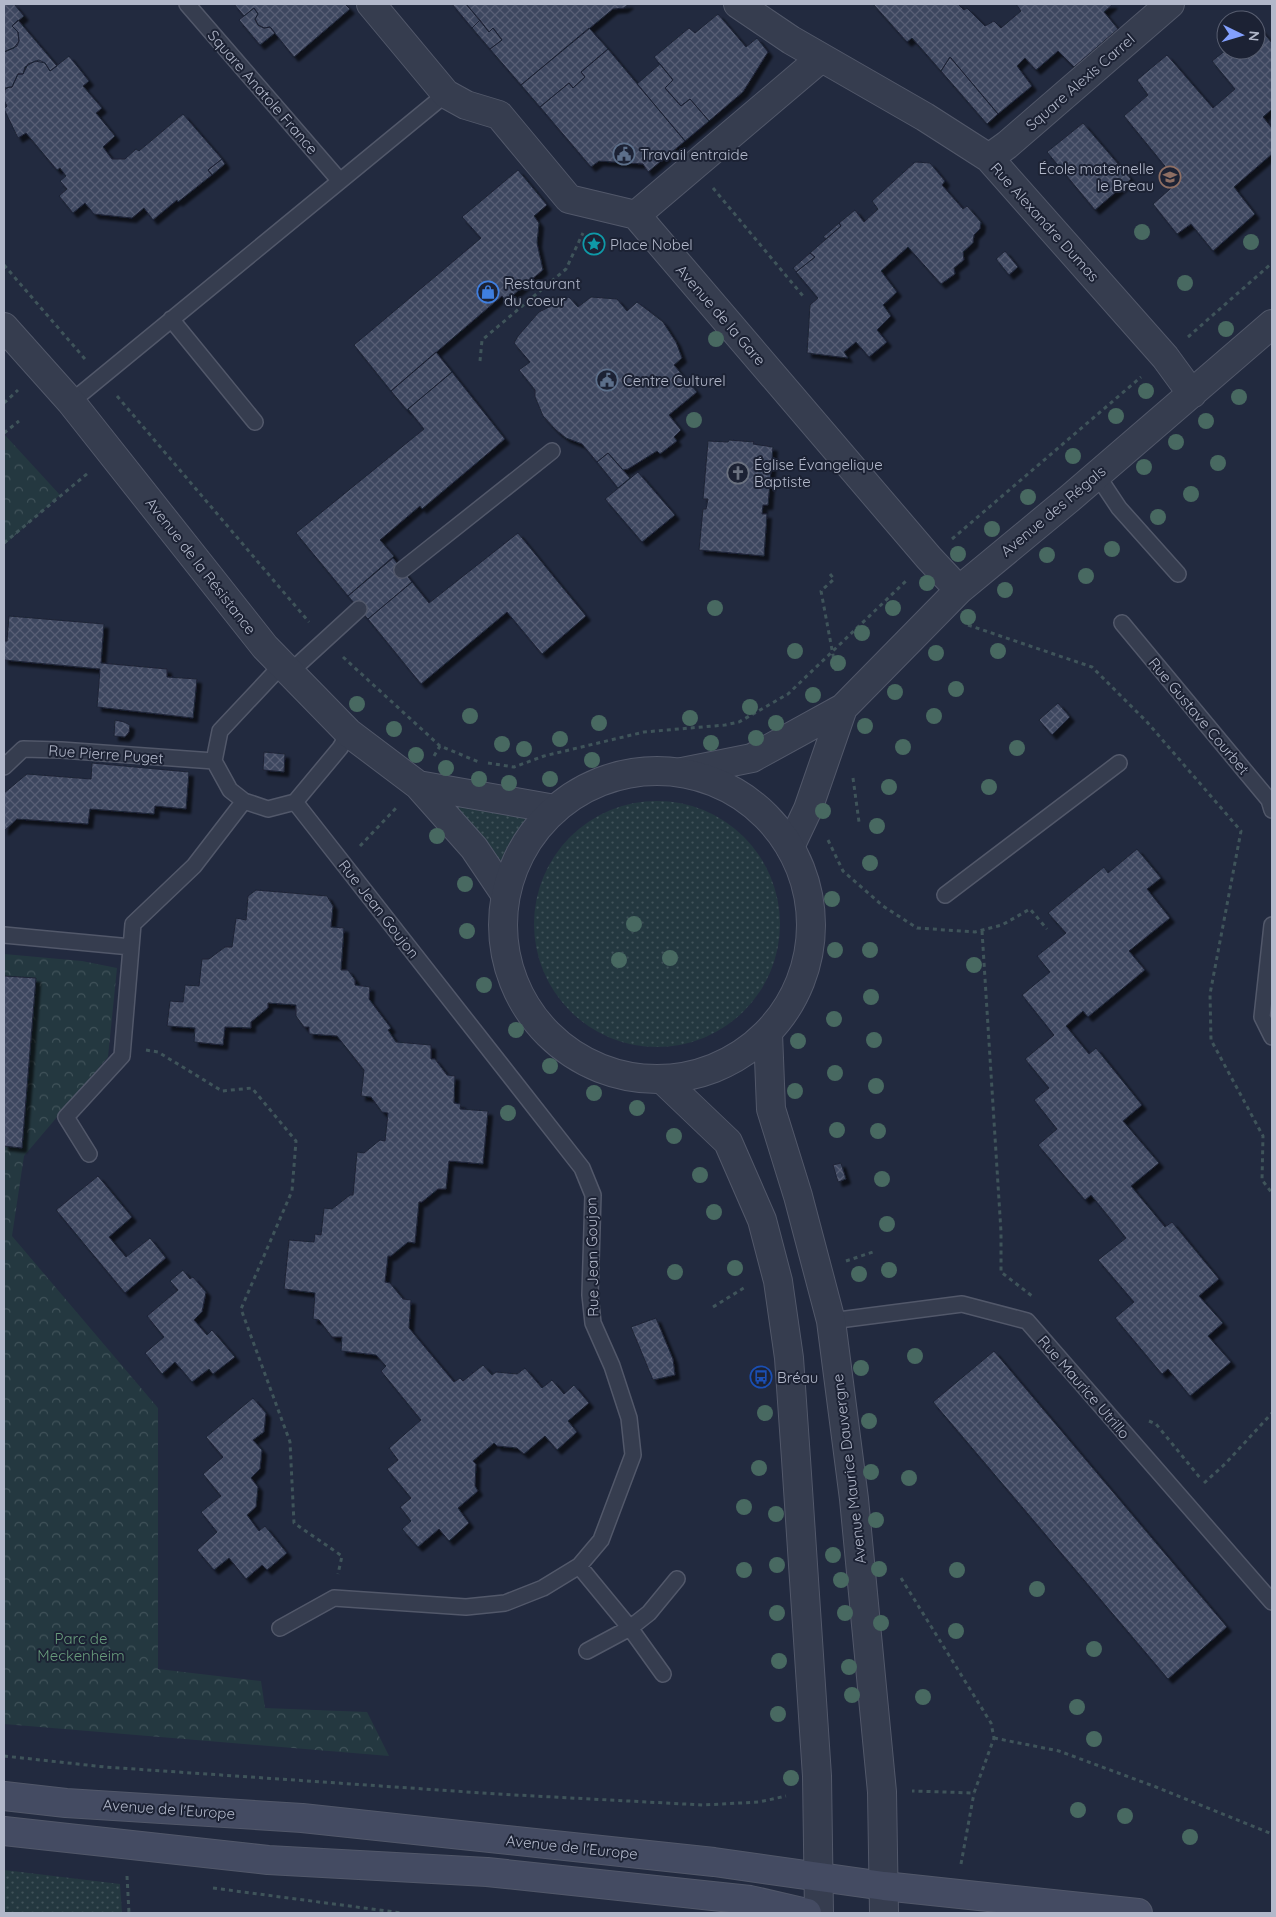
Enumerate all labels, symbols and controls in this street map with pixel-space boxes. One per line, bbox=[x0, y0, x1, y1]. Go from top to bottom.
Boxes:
north arrow bbox=[1216, 10, 1266, 60]
street label: Square Anatole France bbox=[204, 26, 322, 158]
street label: Square Alexis Carrel bbox=[1022, 30, 1138, 134]
text: N bbox=[1245, 30, 1263, 42]
public building icon: Travail entraide bbox=[612, 142, 636, 166]
place label: Travail entraide bbox=[640, 145, 748, 164]
street label: Rue Alexandre Dumas bbox=[987, 159, 1103, 285]
place label: École maternelle le Breau bbox=[1038, 159, 1154, 195]
school or university icon: École maternelle le Breau bbox=[1158, 165, 1182, 189]
place icon: Place Nobel bbox=[582, 232, 606, 256]
place label: Place Nobel bbox=[610, 235, 693, 254]
street label: Avenue de la Gare bbox=[672, 261, 770, 369]
place label: Restaurant du coeur bbox=[504, 274, 581, 310]
shop icon: Restaurant du coeur bbox=[476, 280, 500, 304]
public building icon: Centre Culturel bbox=[595, 368, 619, 392]
place label: Centre Culturel bbox=[623, 371, 726, 390]
place label: Église Évangelique Baptiste bbox=[754, 455, 883, 491]
church icon: Église Évangelique Baptiste bbox=[726, 461, 750, 485]
street label: Avenue des Régals bbox=[997, 462, 1109, 560]
street label: Avenue de la Résistance bbox=[142, 494, 260, 638]
street label: Rue Gustave Courbet bbox=[1144, 653, 1254, 779]
street label: Rue Pierre Puget bbox=[48, 741, 164, 767]
street label: Rue Jean Goujon bbox=[335, 856, 423, 962]
street label: Rue Jean Goujon bbox=[581, 1197, 603, 1317]
street label: Rue Maurice Utrillo bbox=[1034, 1331, 1134, 1443]
bus stop icon: Bréau bbox=[749, 1365, 773, 1389]
place label: Bréau bbox=[777, 1368, 818, 1387]
street label: Avenue Maurice Dauvergne bbox=[828, 1373, 870, 1565]
park label: Parc de Meckenheim bbox=[37, 1629, 125, 1665]
street label: Avenue de l'Europe bbox=[102, 1795, 236, 1823]
street label: Avenue de l'Europe bbox=[505, 1831, 639, 1863]

